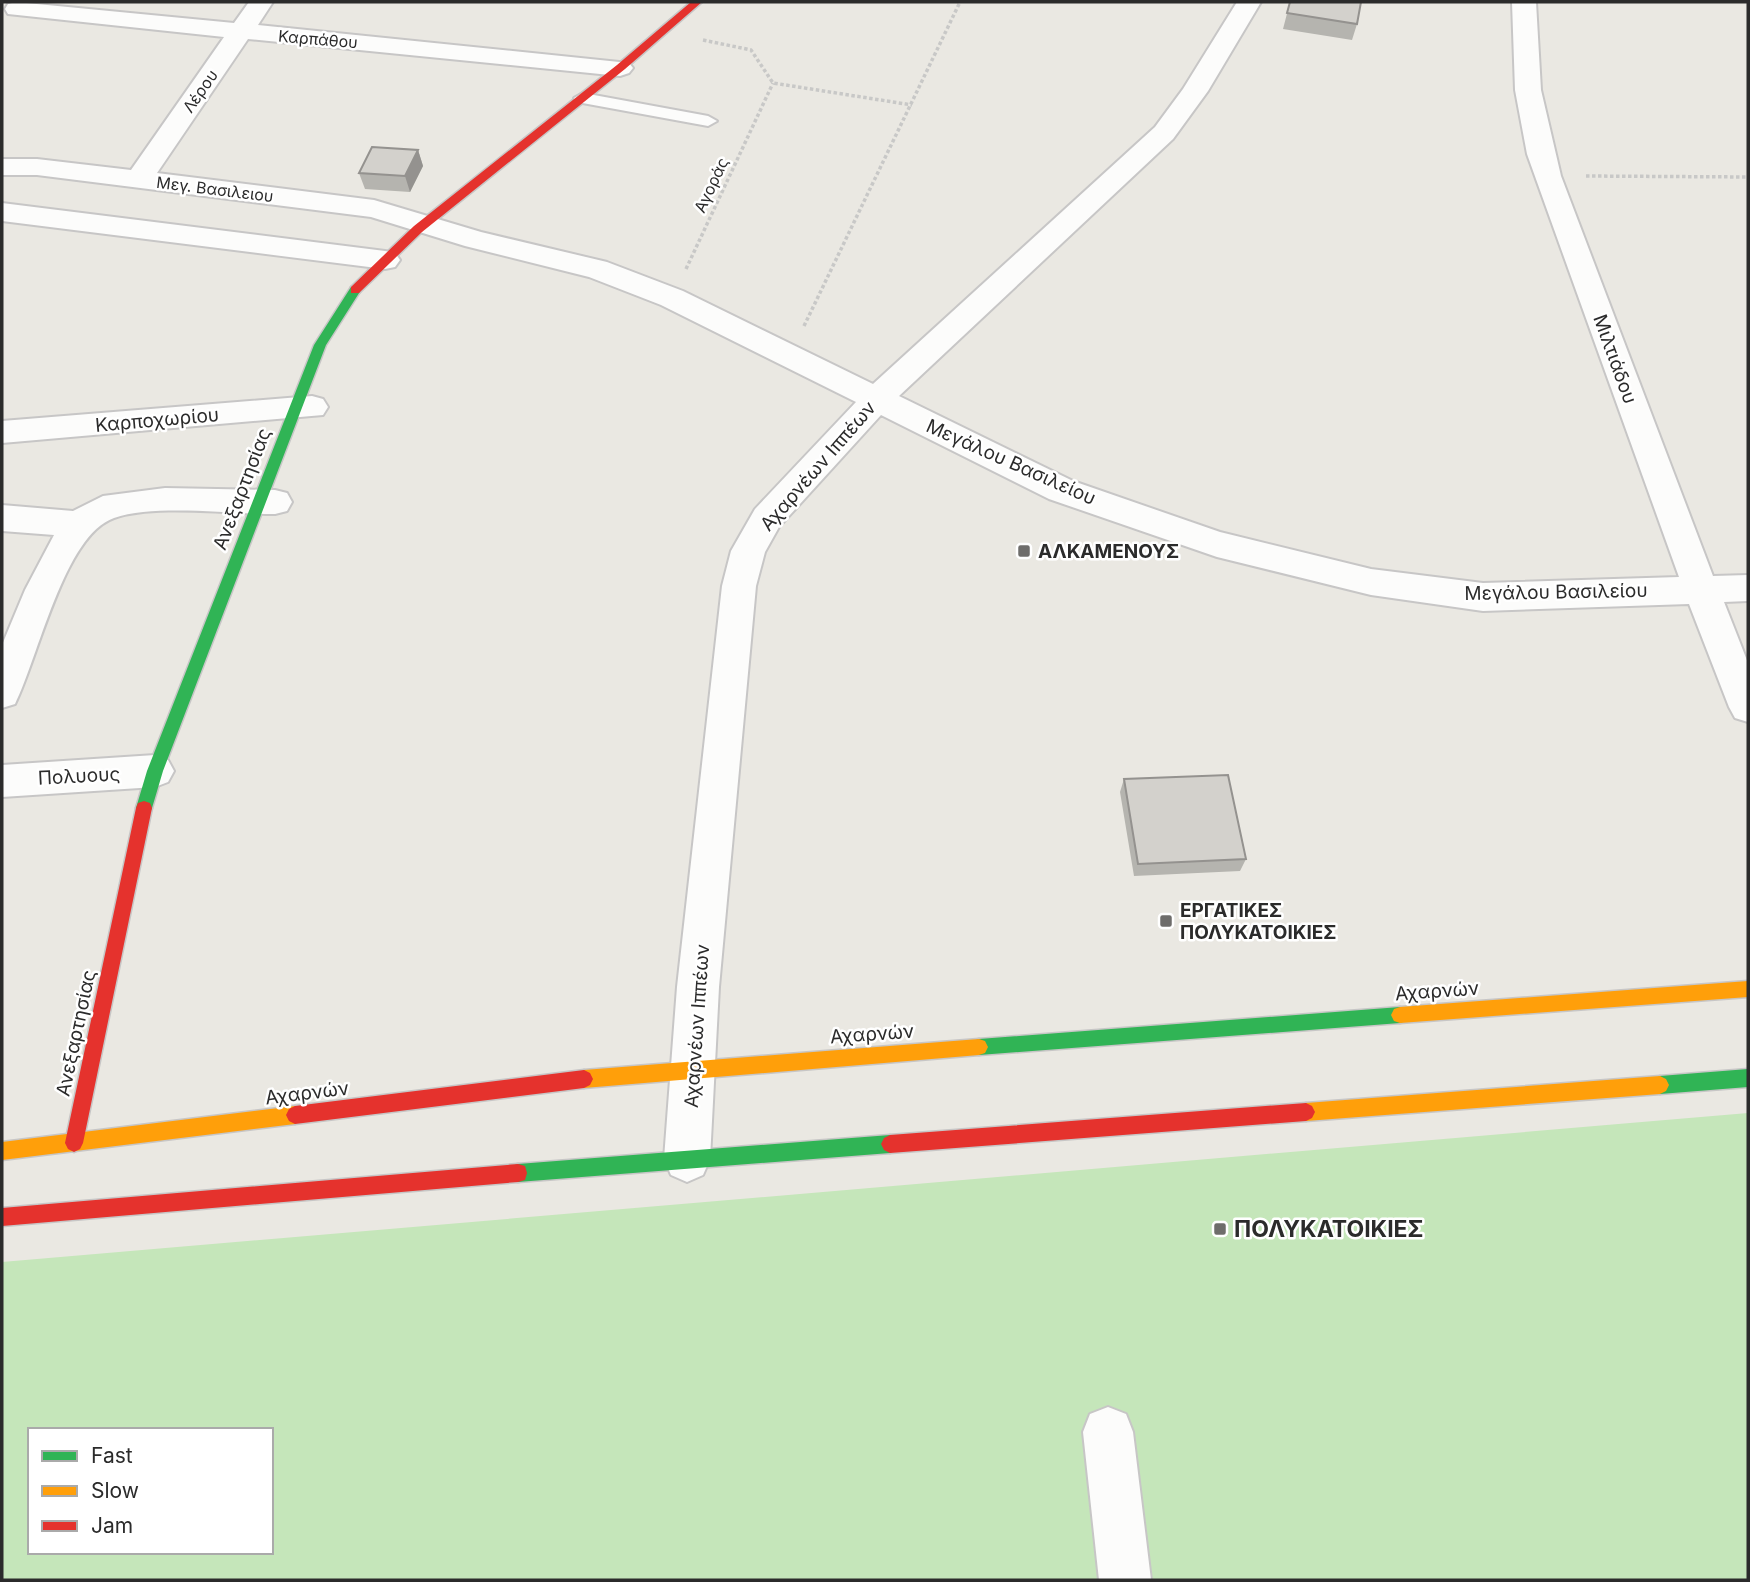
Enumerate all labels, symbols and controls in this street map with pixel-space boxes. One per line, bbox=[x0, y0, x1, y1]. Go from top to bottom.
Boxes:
street label: Καρπάθου bbox=[277, 26, 359, 52]
street label: Λέρου bbox=[178, 66, 222, 116]
street label: Αγοράς bbox=[690, 154, 732, 216]
street label: Μεγ. Βασιλειου bbox=[155, 172, 275, 206]
street label: Μιλτιάδου bbox=[1588, 311, 1642, 407]
street label: Αχαρνέων Ιππέων bbox=[755, 396, 881, 536]
street label: Καρποχωρίου bbox=[94, 403, 220, 437]
street label: Μεγάλου Βασιλείου bbox=[923, 414, 1099, 510]
street label: Ανεξαρτησίας bbox=[208, 425, 276, 553]
place label: ΑΛΚΑΜΕΝΟΥΣ bbox=[1038, 540, 1179, 563]
marker: ΑΛΚΑΜΕΝΟΥΣ bbox=[1016, 543, 1032, 559]
street label: Μεγάλου Βασιλείου bbox=[1464, 579, 1648, 605]
street label: Πολυους bbox=[37, 762, 121, 790]
place label: ΕΡΓΑΤΙΚΕΣ ΠΟΛΥΚΑΤΟΙΚΙΕΣ bbox=[1180, 899, 1337, 944]
marker: ΕΡΓΑΤΙΚΕΣ ΠΟΛΥΚΑΤΟΙΚΙΕΣ bbox=[1158, 913, 1174, 929]
street label: Αχαρνέων Ιππέων bbox=[680, 943, 714, 1109]
street label: Ανεξαρτησίας bbox=[51, 968, 101, 1098]
street label: Αχαρνών bbox=[1394, 977, 1480, 1005]
street label: Αχαρνών bbox=[829, 1020, 915, 1048]
street label: Αχαρνών bbox=[264, 1076, 350, 1110]
place label: ΠΟΛΥΚΑΤΟΙΚΙΕΣ bbox=[1234, 1215, 1424, 1243]
marker: ΠΟΛΥΚΑΤΟΙΚΙΕΣ bbox=[1212, 1221, 1228, 1237]
legend bbox=[28, 1428, 273, 1554]
text: Fast bbox=[91, 1443, 133, 1468]
text: Slow bbox=[91, 1478, 139, 1503]
text: Jam bbox=[91, 1513, 133, 1538]

